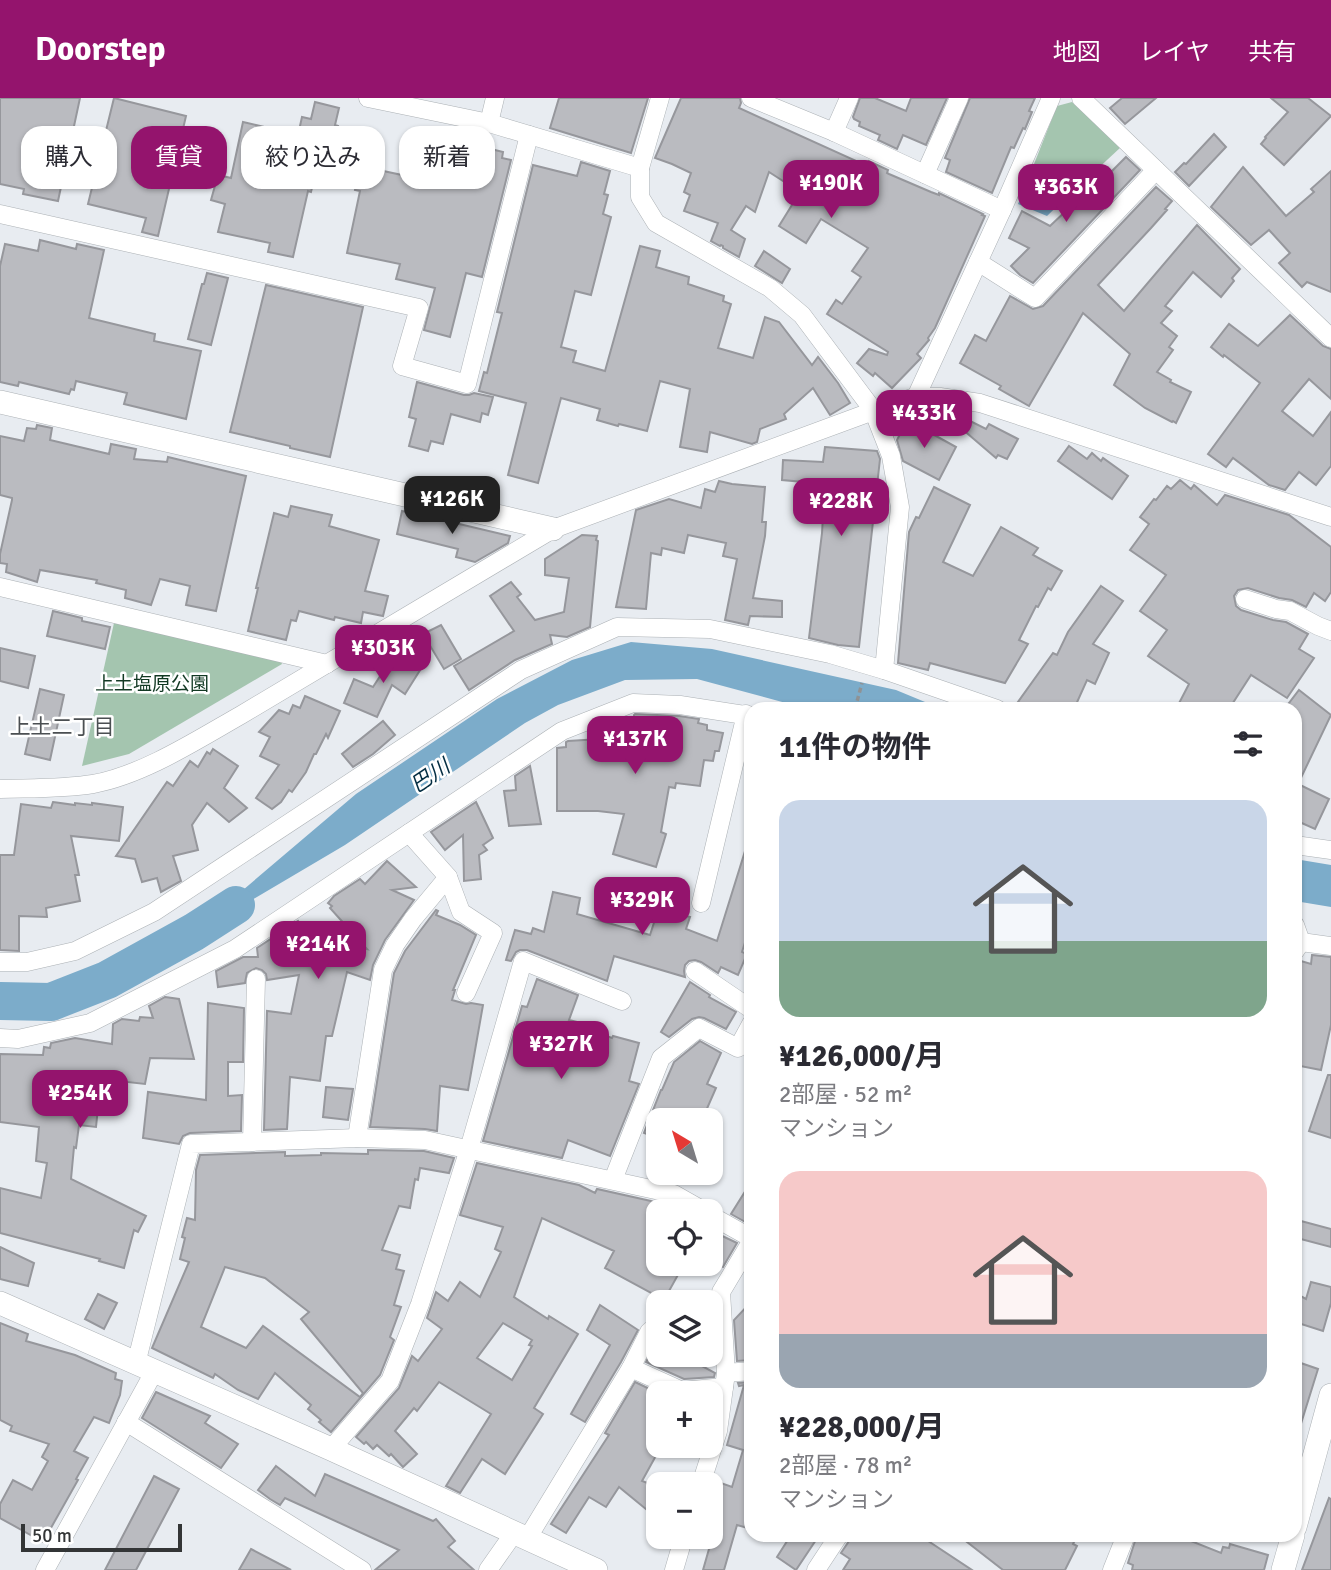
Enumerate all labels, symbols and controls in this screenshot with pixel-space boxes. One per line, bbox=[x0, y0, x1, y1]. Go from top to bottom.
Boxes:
text: Doorstep bbox=[35, 29, 165, 70]
text: 地図 bbox=[1053, 37, 1101, 67]
text: レイヤ bbox=[1139, 37, 1210, 67]
text: 共有 bbox=[1248, 37, 1296, 67]
chip: 購入 bbox=[21, 126, 117, 189]
chip: 賃貸 bbox=[131, 126, 227, 189]
chip: 絞り込み bbox=[241, 126, 385, 189]
chip: 新着 bbox=[399, 126, 495, 189]
pin: ¥190K bbox=[782, 160, 880, 220]
pin: ¥363K bbox=[1017, 164, 1115, 224]
text: ¥190K bbox=[799, 168, 863, 197]
text: ¥363K bbox=[1034, 172, 1098, 201]
pin: ¥433K bbox=[875, 390, 973, 450]
text: ¥433K bbox=[892, 398, 956, 427]
pin: ¥126K bbox=[403, 476, 501, 536]
pin: ¥228K bbox=[792, 478, 890, 538]
text: ¥126K bbox=[420, 484, 484, 513]
text: ¥228K bbox=[809, 486, 873, 515]
pin: ¥303K bbox=[334, 626, 432, 685]
text: ¥303K bbox=[351, 633, 415, 662]
park label: 上土塩原公園 bbox=[95, 672, 209, 696]
district label: 上土二丁目 bbox=[10, 714, 115, 740]
pin: ¥137K bbox=[586, 716, 684, 776]
text: ¥137K bbox=[603, 724, 667, 753]
icon: filters bbox=[1229, 725, 1267, 763]
text: 11件の物件 bbox=[779, 729, 931, 766]
water label: 巴川 bbox=[405, 752, 456, 799]
icon: home bbox=[960, 846, 1086, 972]
pin: ¥329K bbox=[593, 878, 691, 937]
text: ¥329K bbox=[610, 885, 674, 914]
pin: ¥214K bbox=[269, 922, 367, 981]
text: ¥214K bbox=[286, 929, 350, 958]
pin: ¥327K bbox=[512, 1021, 610, 1081]
text: ¥327K bbox=[529, 1029, 593, 1058]
text: ¥126,000/月 bbox=[779, 1038, 945, 1075]
pin: ¥254K bbox=[31, 1070, 129, 1130]
text: ¥254K bbox=[48, 1078, 112, 1107]
text: 2部屋 · 52 m² bbox=[779, 1080, 912, 1109]
north arrow bbox=[646, 1108, 723, 1185]
map controls bbox=[646, 1108, 723, 1549]
text: マンション bbox=[779, 1114, 894, 1143]
button: locate bbox=[646, 1199, 723, 1276]
icon: home bbox=[960, 1217, 1086, 1343]
button: layers bbox=[646, 1290, 723, 1367]
button: + bbox=[646, 1381, 723, 1458]
text: ¥228,000/月 bbox=[779, 1409, 945, 1446]
text: 2部屋 · 78 m² bbox=[779, 1451, 912, 1480]
button: − bbox=[646, 1472, 723, 1549]
text: マンション bbox=[779, 1485, 894, 1514]
scale bar bbox=[21, 1521, 182, 1553]
text: 50 m bbox=[32, 1524, 72, 1548]

